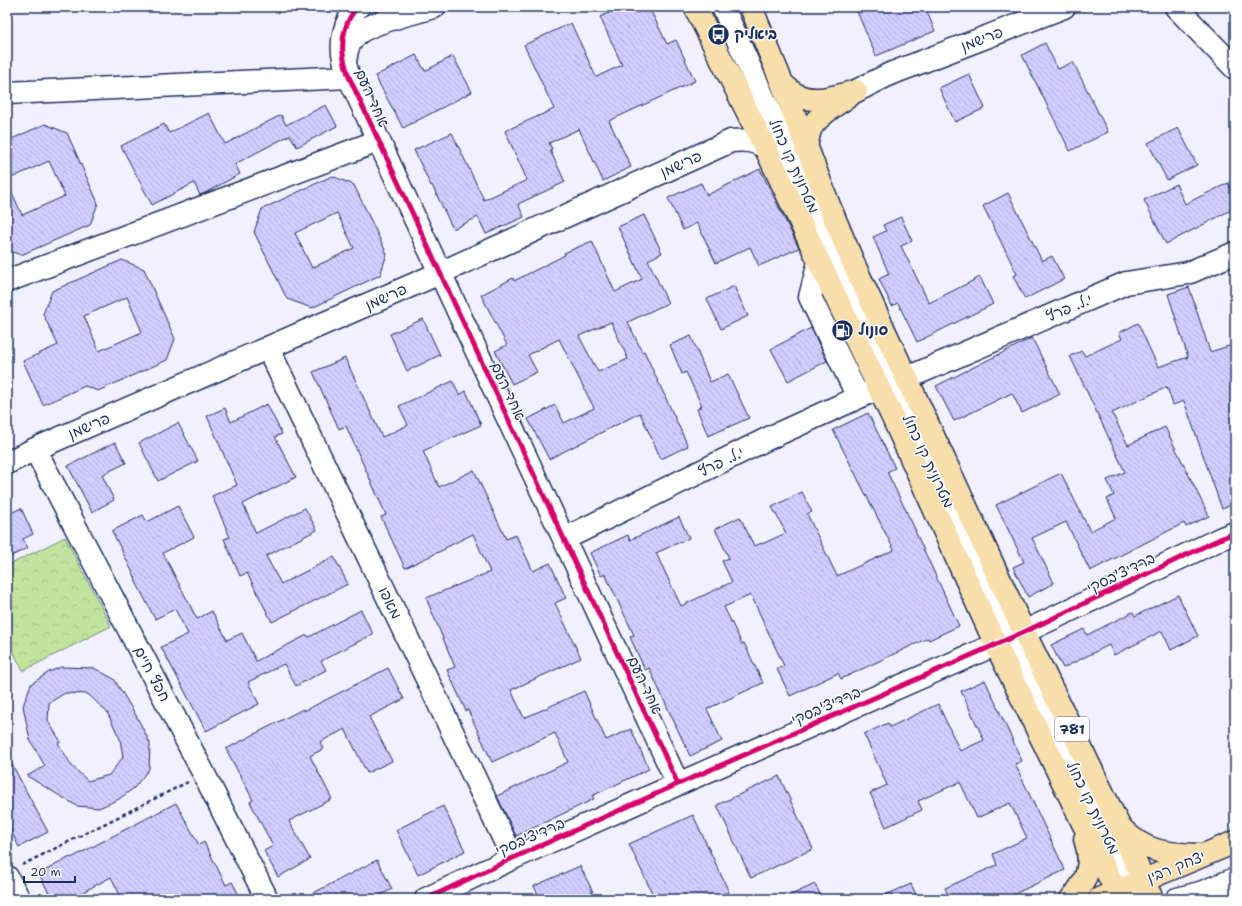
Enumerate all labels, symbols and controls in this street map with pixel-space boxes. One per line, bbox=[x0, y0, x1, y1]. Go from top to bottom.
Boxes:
bus stop icon: ביאליק bbox=[705, 21, 731, 47]
street label: פרישמן bbox=[958, 22, 1006, 56]
place label: ביאליק bbox=[734, 24, 777, 44]
street label: אחד העם bbox=[350, 66, 394, 130]
street label: מטרונית קו כחול bbox=[764, 115, 824, 217]
street label: פרישמן bbox=[657, 146, 705, 182]
street label: פרישמן bbox=[362, 279, 410, 315]
street label: י.ל. פרץ bbox=[1043, 289, 1095, 327]
fuel station icon: סונול bbox=[829, 317, 855, 343]
place label: סונול bbox=[858, 320, 889, 340]
street label: אחד העם bbox=[486, 359, 530, 423]
street label: פרישמן bbox=[65, 408, 113, 444]
street label: מטרונית קו כחול bbox=[897, 411, 959, 511]
street label: י.ל. פרץ bbox=[695, 442, 747, 482]
street label: ברדיצ'בסקי bbox=[1083, 548, 1159, 598]
street label: מאפו bbox=[374, 583, 406, 623]
street label: חפץ חיים bbox=[129, 643, 175, 705]
street label: אחד העם bbox=[623, 653, 667, 717]
street label: ברדיצ'בסקי bbox=[788, 682, 864, 730]
road number: 781 bbox=[1055, 717, 1089, 741]
street label: מטרונית קו כחול bbox=[1062, 758, 1124, 858]
street label: ברדיצ'בסקי bbox=[492, 813, 568, 861]
street label: יצחק רבין bbox=[1144, 846, 1208, 888]
scale bar bbox=[24, 858, 75, 884]
text: 20 m bbox=[30, 864, 61, 880]

